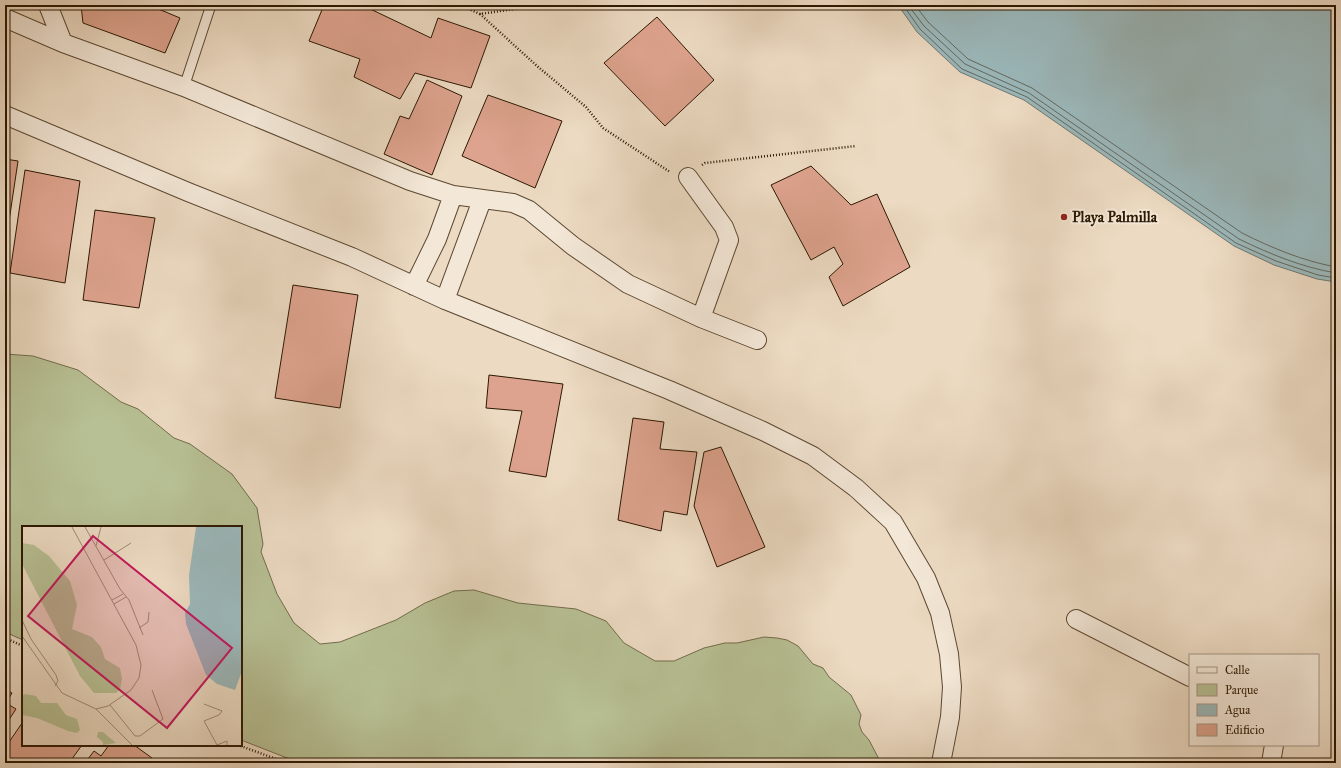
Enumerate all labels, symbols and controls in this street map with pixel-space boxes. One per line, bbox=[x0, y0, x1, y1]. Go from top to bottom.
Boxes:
place label: Playa Palmilla bbox=[1072, 208, 1158, 227]
marker: Playa Palmilla bbox=[1059, 212, 1069, 222]
inset map bbox=[22, 526, 242, 746]
legend bbox=[1189, 654, 1319, 746]
text: Calle bbox=[1225, 663, 1250, 677]
text: Parque bbox=[1225, 683, 1258, 698]
text: Agua bbox=[1224, 703, 1251, 718]
text: Edificio bbox=[1225, 723, 1264, 737]

